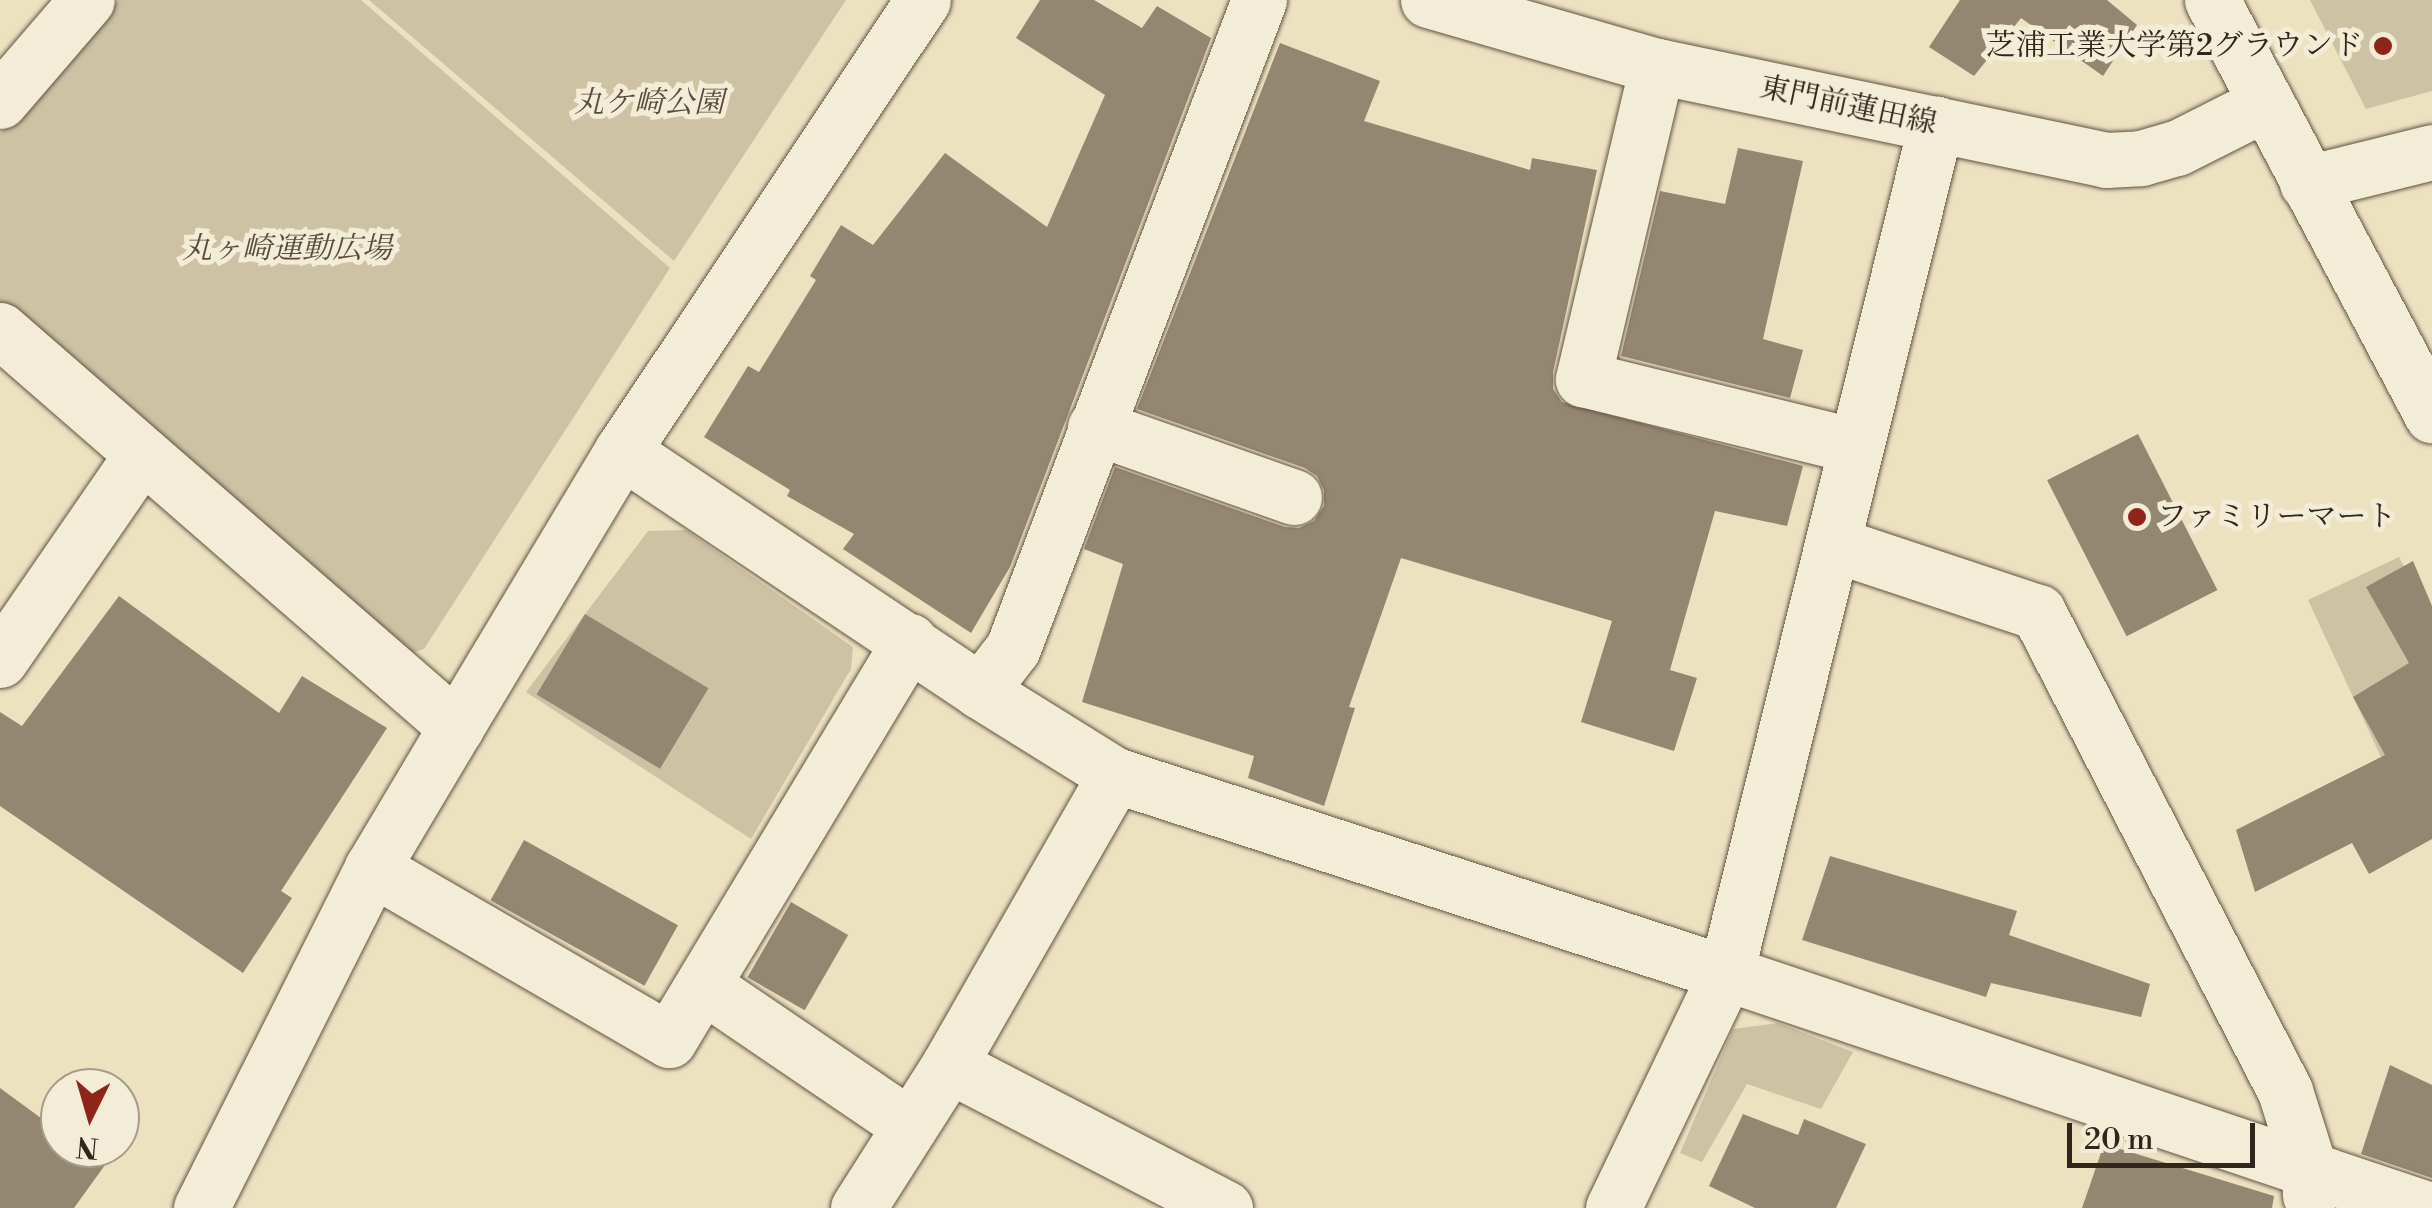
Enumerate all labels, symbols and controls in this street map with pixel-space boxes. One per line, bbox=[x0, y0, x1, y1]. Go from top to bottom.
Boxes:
place label: 芝浦工業大学第2グラウンド bbox=[1986, 28, 2363, 64]
marker: 芝浦工業大学第2グラウンド bbox=[2372, 35, 2394, 57]
street label: 東門前蓮田線 bbox=[1756, 70, 1940, 142]
park label: 丸ケ崎公園 bbox=[574, 85, 724, 121]
park label: 丸ヶ崎運動広場 bbox=[182, 231, 392, 267]
place label: ファミリーマート bbox=[2157, 499, 2397, 535]
marker: ファミリーマート bbox=[2126, 506, 2148, 528]
north arrow bbox=[40, 1068, 140, 1168]
scale bar bbox=[2072, 1103, 2260, 1165]
text: 20 m bbox=[2084, 1121, 2153, 1159]
text: N bbox=[75, 1128, 100, 1165]

